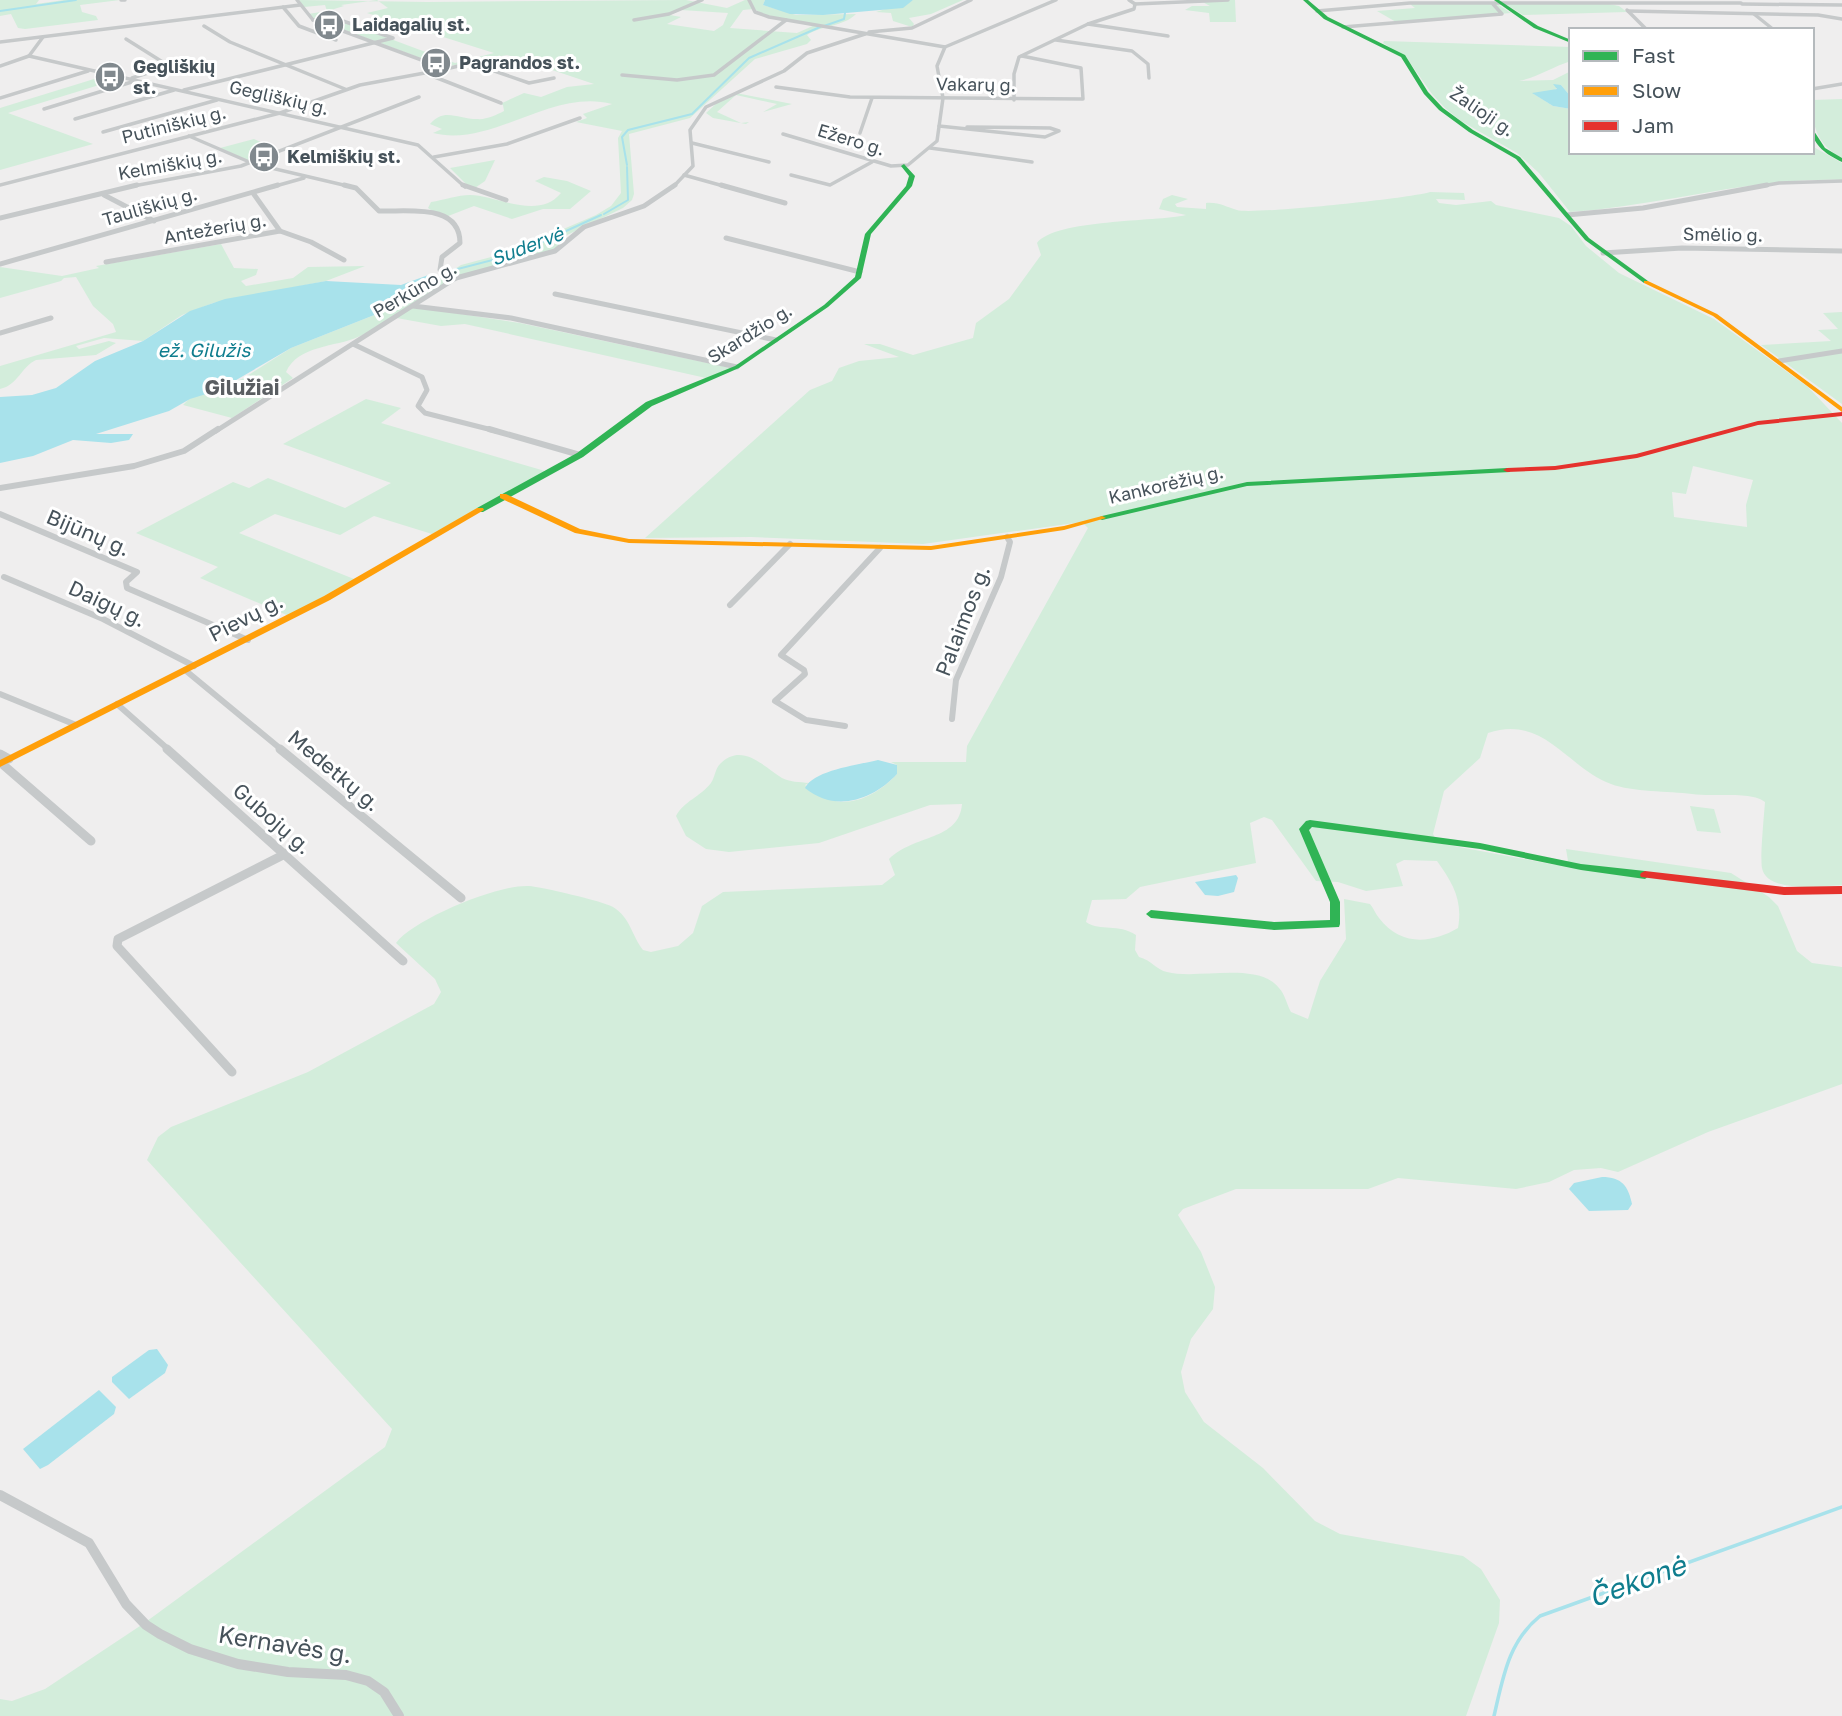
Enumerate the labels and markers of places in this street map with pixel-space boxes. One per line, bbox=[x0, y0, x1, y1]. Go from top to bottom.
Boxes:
bus stop icon: Laidagalių st. bbox=[312, 8, 346, 42]
place label: Laidagalių st. bbox=[352, 13, 470, 35]
bus stop icon: Pagrandos st. bbox=[419, 46, 453, 80]
place label: Pagrandos st. bbox=[459, 51, 580, 73]
place label: Gegliškių st. bbox=[133, 55, 215, 98]
bus stop icon: Gegliškių st. bbox=[93, 60, 127, 94]
bus stop icon: Kelmiškių st. bbox=[247, 140, 281, 174]
place label: Kelmiškių st. bbox=[287, 145, 401, 167]

